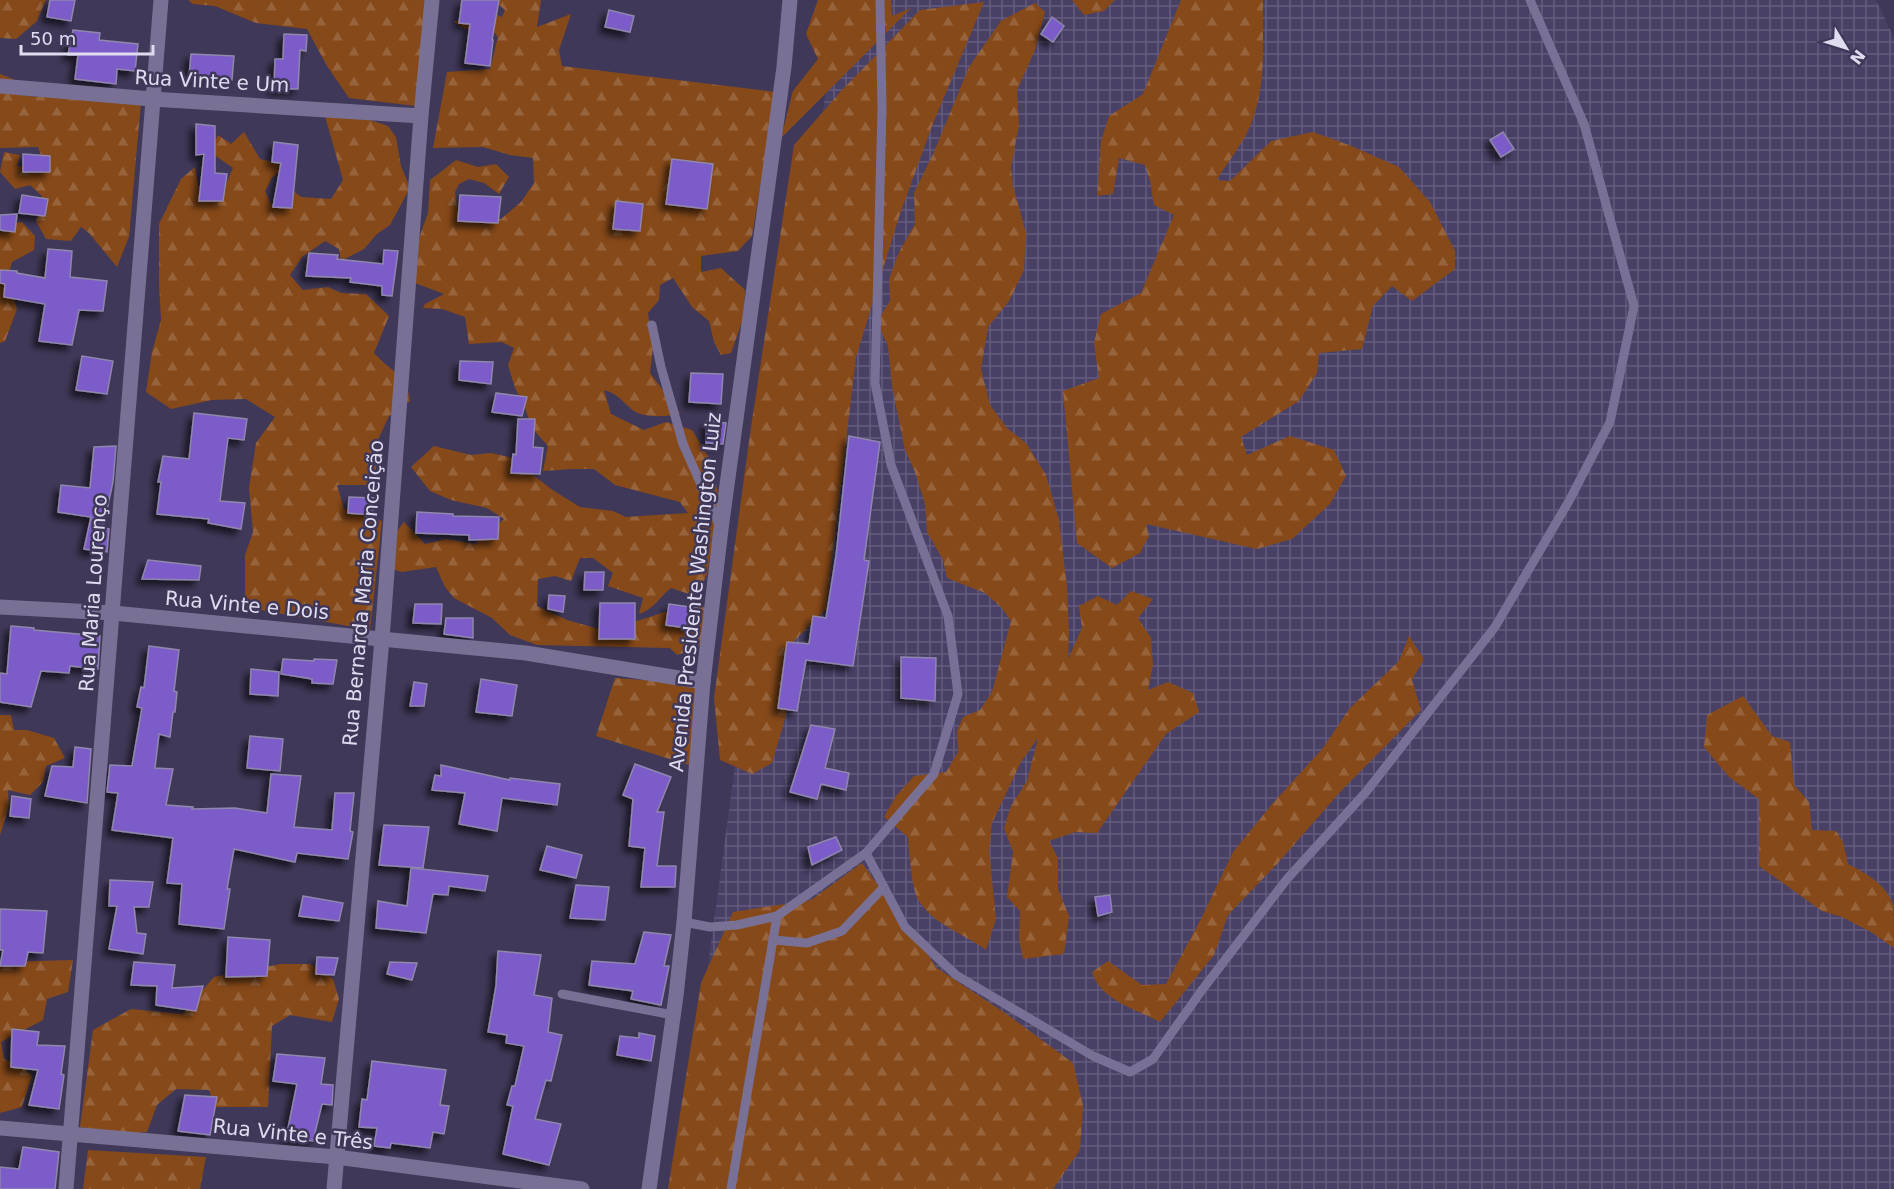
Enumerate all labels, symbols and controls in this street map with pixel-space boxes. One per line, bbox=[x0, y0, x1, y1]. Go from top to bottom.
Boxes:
scale bar bbox=[21, 18, 153, 56]
north arrow bbox=[1816, 18, 1876, 78]
text: 50 m bbox=[30, 28, 76, 49]
text: N bbox=[1846, 46, 1869, 68]
street label: Rua Vinte e Um bbox=[134, 65, 290, 97]
street label: Avenida Presidente Washington Luiz bbox=[664, 411, 726, 773]
street label: Rua Bernarda Maria Conceição bbox=[338, 439, 388, 747]
street label: Rua Maria Lourenço bbox=[74, 493, 112, 693]
street label: Rua Vinte e Dois bbox=[164, 586, 330, 624]
street label: Rua Vinte e Três bbox=[212, 1114, 374, 1154]

